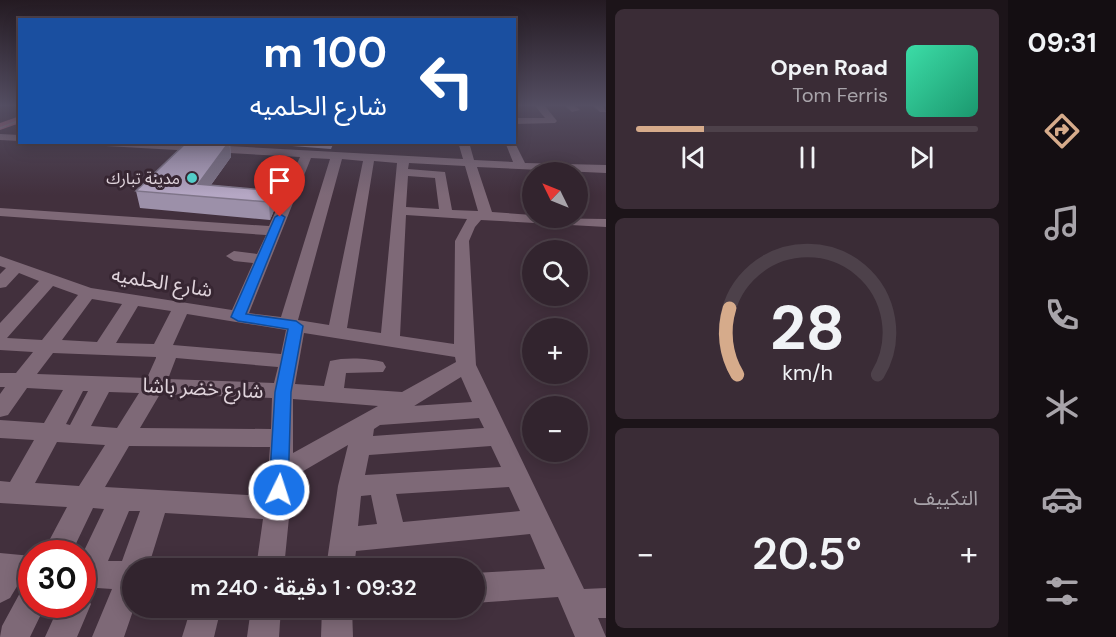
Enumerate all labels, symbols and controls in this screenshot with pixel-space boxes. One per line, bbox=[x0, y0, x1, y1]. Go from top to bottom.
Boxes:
text: 100 m bbox=[263, 25, 387, 80]
text: 09:31 bbox=[1028, 25, 1096, 60]
icon: left bbox=[408, 42, 486, 120]
text: Open Road bbox=[770, 53, 888, 82]
text: Tom Ferris bbox=[792, 82, 888, 108]
text: شارع الحلميه bbox=[250, 88, 387, 123]
icon: directions bbox=[1041, 110, 1083, 152]
icon: previous bbox=[677, 141, 710, 174]
icon: pause bbox=[791, 141, 824, 174]
icon: next bbox=[905, 141, 938, 174]
pin bbox=[254, 155, 305, 217]
north arrow bbox=[522, 162, 588, 228]
map controls bbox=[522, 162, 588, 462]
icon: arrive bbox=[263, 164, 296, 197]
place label: مدينة تبارك bbox=[106, 168, 180, 189]
marker: مدينة تبارك bbox=[185, 171, 199, 185]
icon: music bbox=[1041, 202, 1083, 244]
button: search bbox=[522, 240, 588, 306]
street label: شارع الحلميه bbox=[109, 261, 214, 305]
text: 28 bbox=[769, 288, 845, 369]
icon: phone bbox=[1041, 294, 1083, 336]
button: + bbox=[522, 318, 588, 384]
text: km/h bbox=[782, 360, 832, 388]
street label: شارع خضر باشا bbox=[142, 372, 264, 406]
icon: climate bbox=[1041, 386, 1083, 428]
button: − bbox=[522, 396, 588, 462]
position arrow bbox=[247, 458, 311, 522]
icon: car bbox=[1041, 478, 1083, 520]
text: التكييف bbox=[914, 485, 978, 511]
text: 20.5° bbox=[752, 524, 862, 583]
text: − bbox=[636, 532, 654, 575]
text: + bbox=[960, 532, 978, 575]
speed limit sign: 30 bbox=[18, 540, 96, 618]
icon: filters bbox=[1041, 570, 1083, 612]
text: 09:32 · 1 دقيقة · 240 m bbox=[190, 573, 417, 602]

